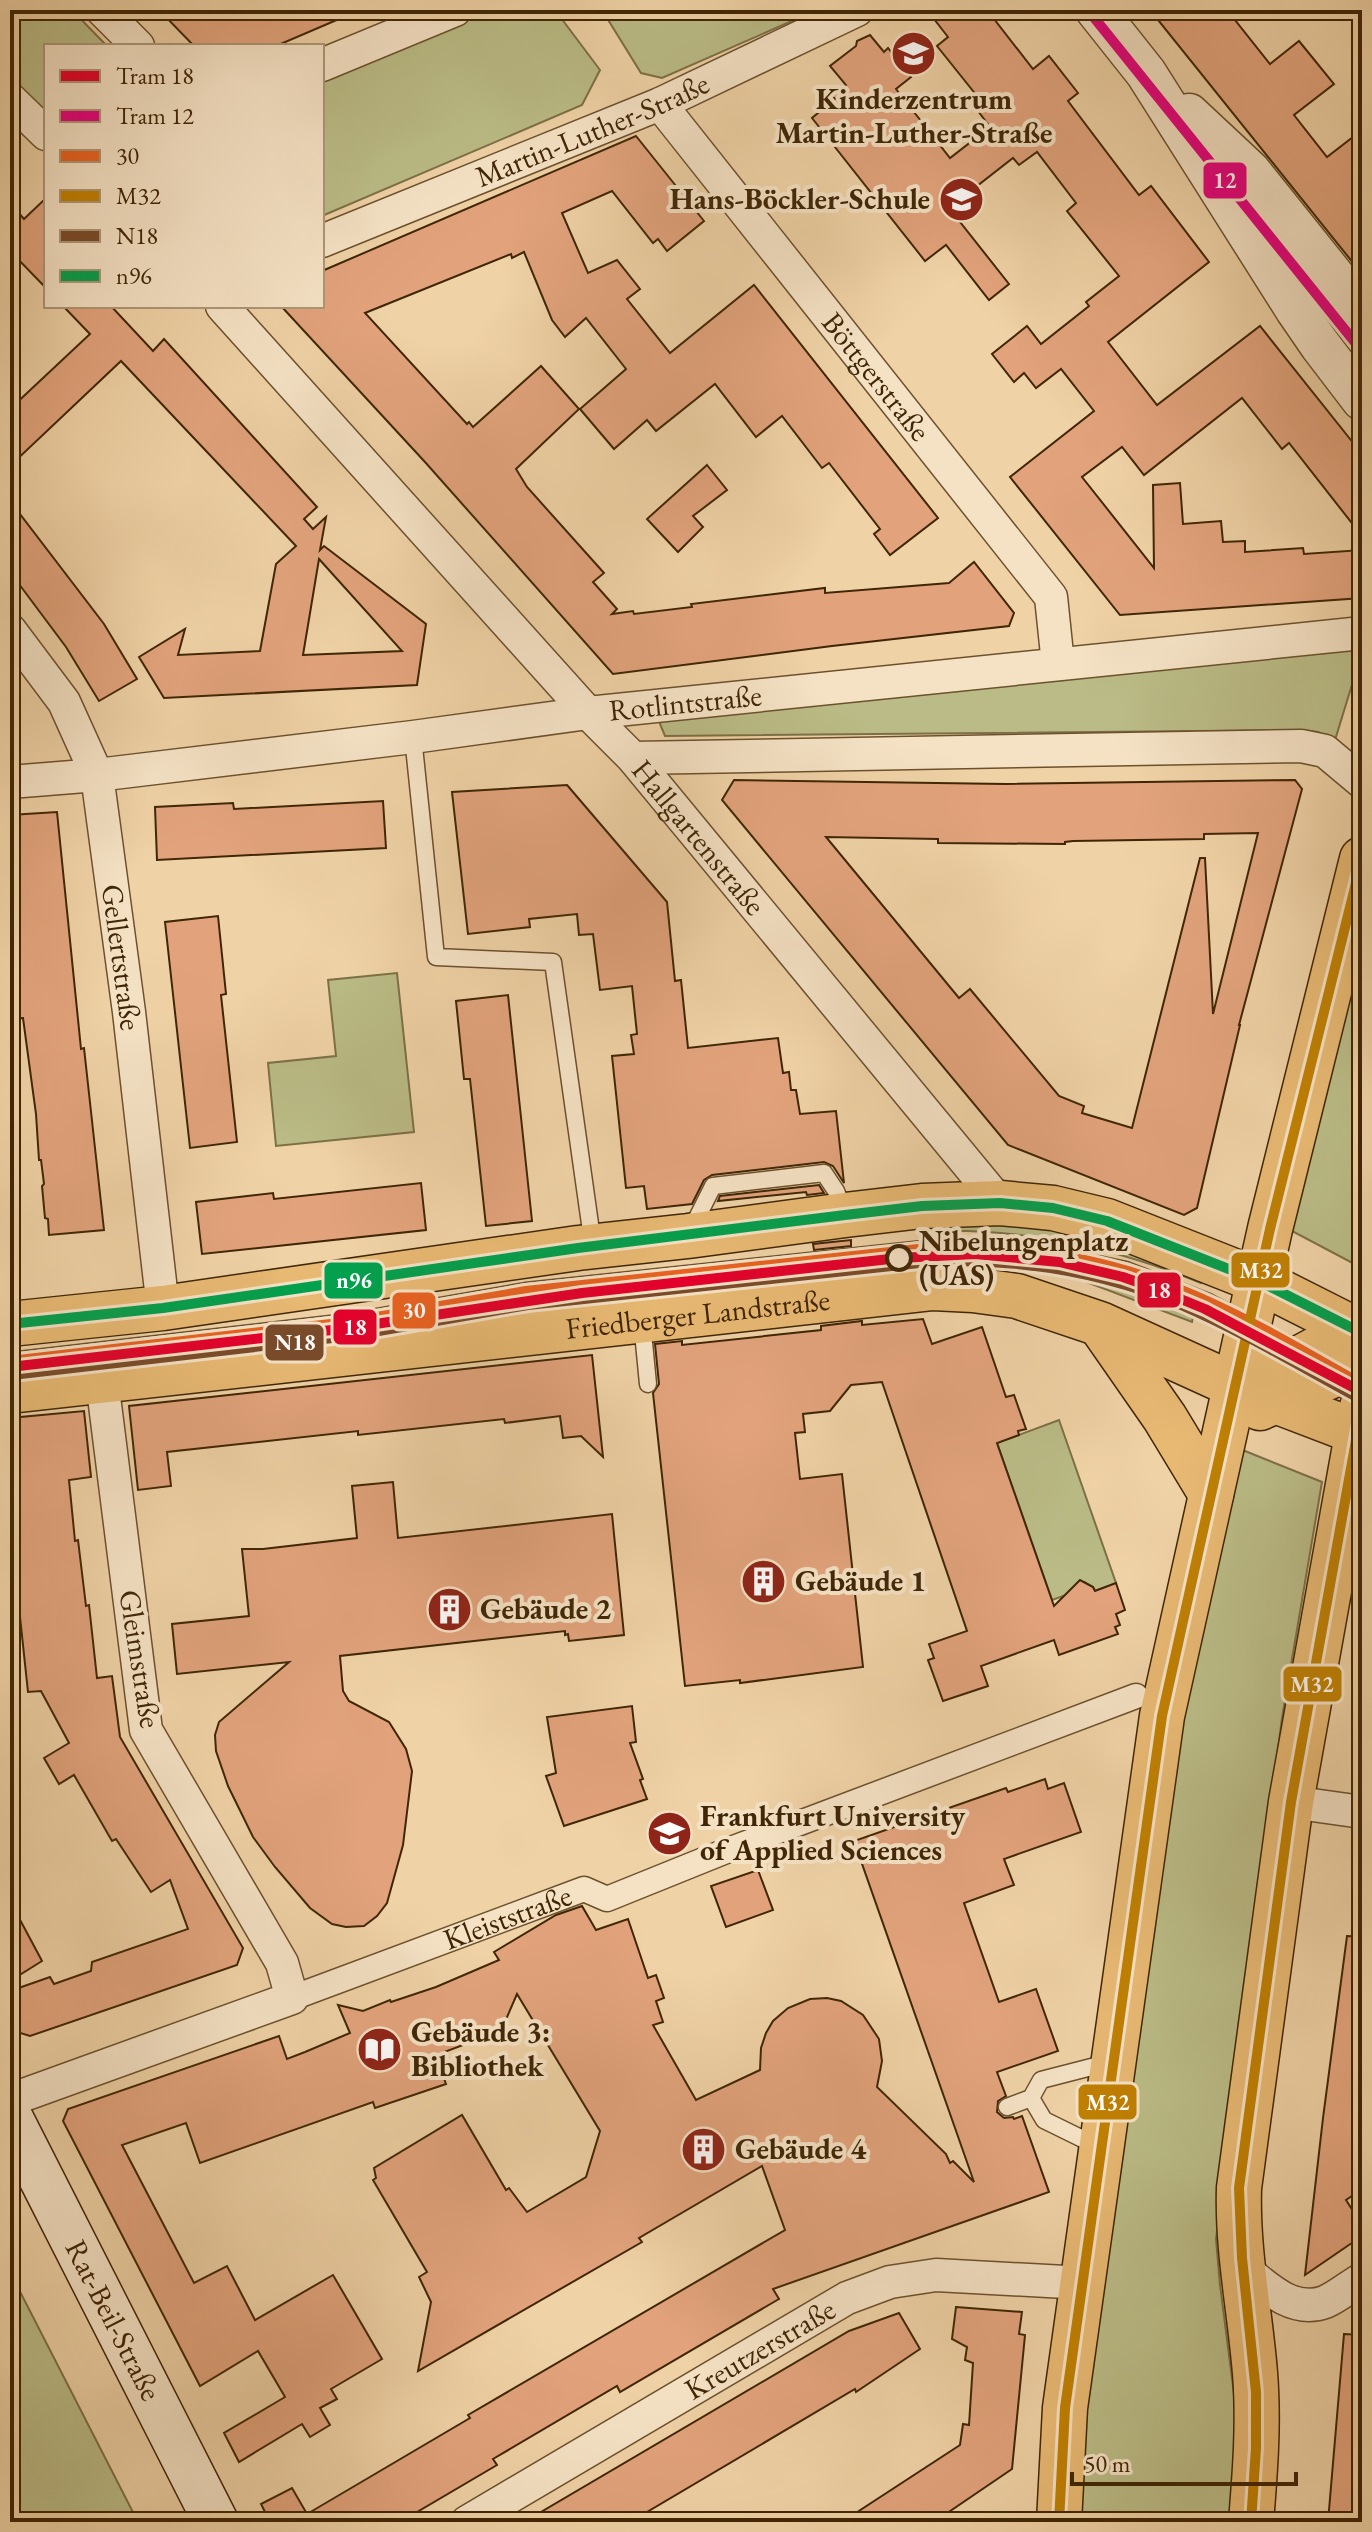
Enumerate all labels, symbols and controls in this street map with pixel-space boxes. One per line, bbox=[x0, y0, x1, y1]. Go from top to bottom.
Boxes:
school or university icon: Kinderzentrum Martin-Luther-Straße bbox=[890, 29, 938, 77]
legend bbox=[44, 44, 324, 308]
text: Tram 18 bbox=[116, 60, 194, 91]
street label: Martin-Luther-Straße bbox=[469, 63, 715, 196]
place label: Kinderzentrum Martin-Luther-Straße bbox=[775, 79, 1053, 152]
text: Tram 12 bbox=[116, 100, 194, 131]
text: 30 bbox=[116, 140, 139, 171]
line badge: 12 bbox=[1202, 161, 1248, 200]
text: 12 bbox=[1213, 166, 1237, 195]
school or university icon: Hans-Böckler-Schule bbox=[937, 175, 985, 223]
place label: Hans-Böckler-Schule bbox=[670, 179, 930, 218]
text: M32 bbox=[116, 180, 161, 211]
text: N18 bbox=[116, 220, 158, 251]
text: n96 bbox=[116, 260, 152, 291]
street label: Böttgerstraße bbox=[813, 304, 940, 449]
street label: Rotlintstraße bbox=[607, 675, 764, 730]
street label: Hallgartenstraße bbox=[623, 751, 775, 923]
street label: Gellertstraße bbox=[93, 882, 151, 1032]
place label: Nibelungenplatz (UAS) bbox=[919, 1221, 1128, 1294]
marker: Nibelungenplatz (UAS) bbox=[886, 1245, 912, 1271]
line badge: M32 bbox=[1230, 1251, 1291, 1289]
text: M32 bbox=[1239, 1256, 1283, 1285]
line badge: n96 bbox=[323, 1261, 384, 1300]
text: n96 bbox=[336, 1266, 372, 1295]
line badge: 18 bbox=[1136, 1271, 1182, 1309]
text: 18 bbox=[1147, 1276, 1171, 1305]
street label: Friedberger Landstraße bbox=[563, 1280, 832, 1348]
line badge: 30 bbox=[391, 1291, 437, 1330]
text: 30 bbox=[402, 1296, 426, 1325]
line badge: 18 bbox=[332, 1308, 378, 1346]
text: 18 bbox=[343, 1313, 367, 1342]
line badge: N18 bbox=[264, 1323, 325, 1362]
text: N18 bbox=[274, 1328, 316, 1357]
building icon: Gebäude 1 bbox=[740, 1557, 788, 1605]
place label: Gebäude 1 bbox=[795, 1561, 926, 1600]
building icon: Gebäude 2 bbox=[425, 1585, 473, 1633]
street label: Gleimstraße bbox=[110, 1587, 171, 1731]
place label: Gebäude 2 bbox=[480, 1589, 611, 1628]
line badge: M32 bbox=[1282, 1665, 1343, 1703]
text: M32 bbox=[1290, 1670, 1334, 1699]
place label: Frankfurt University of Applied Sciences bbox=[700, 1796, 966, 1869]
school or university icon: Frankfurt University of Applied Sciences bbox=[645, 1809, 693, 1857]
street label: Kleiststraße bbox=[438, 1875, 577, 1959]
place label: Gebäude 3: Bibliothek bbox=[411, 2012, 551, 2085]
library icon: Gebäude 3: Bibliothek bbox=[356, 2025, 404, 2073]
line badge: M32 bbox=[1077, 2083, 1138, 2121]
text: M32 bbox=[1086, 2088, 1130, 2117]
building icon: Gebäude 4 bbox=[680, 2125, 728, 2173]
place label: Gebäude 4 bbox=[735, 2129, 867, 2168]
street label: Rat-Beil-Straße bbox=[57, 2233, 171, 2407]
street label: Kreutzerstraße bbox=[677, 2289, 842, 2408]
scale bar bbox=[1072, 2436, 1296, 2486]
text: 50 m bbox=[1084, 2448, 1131, 2479]

